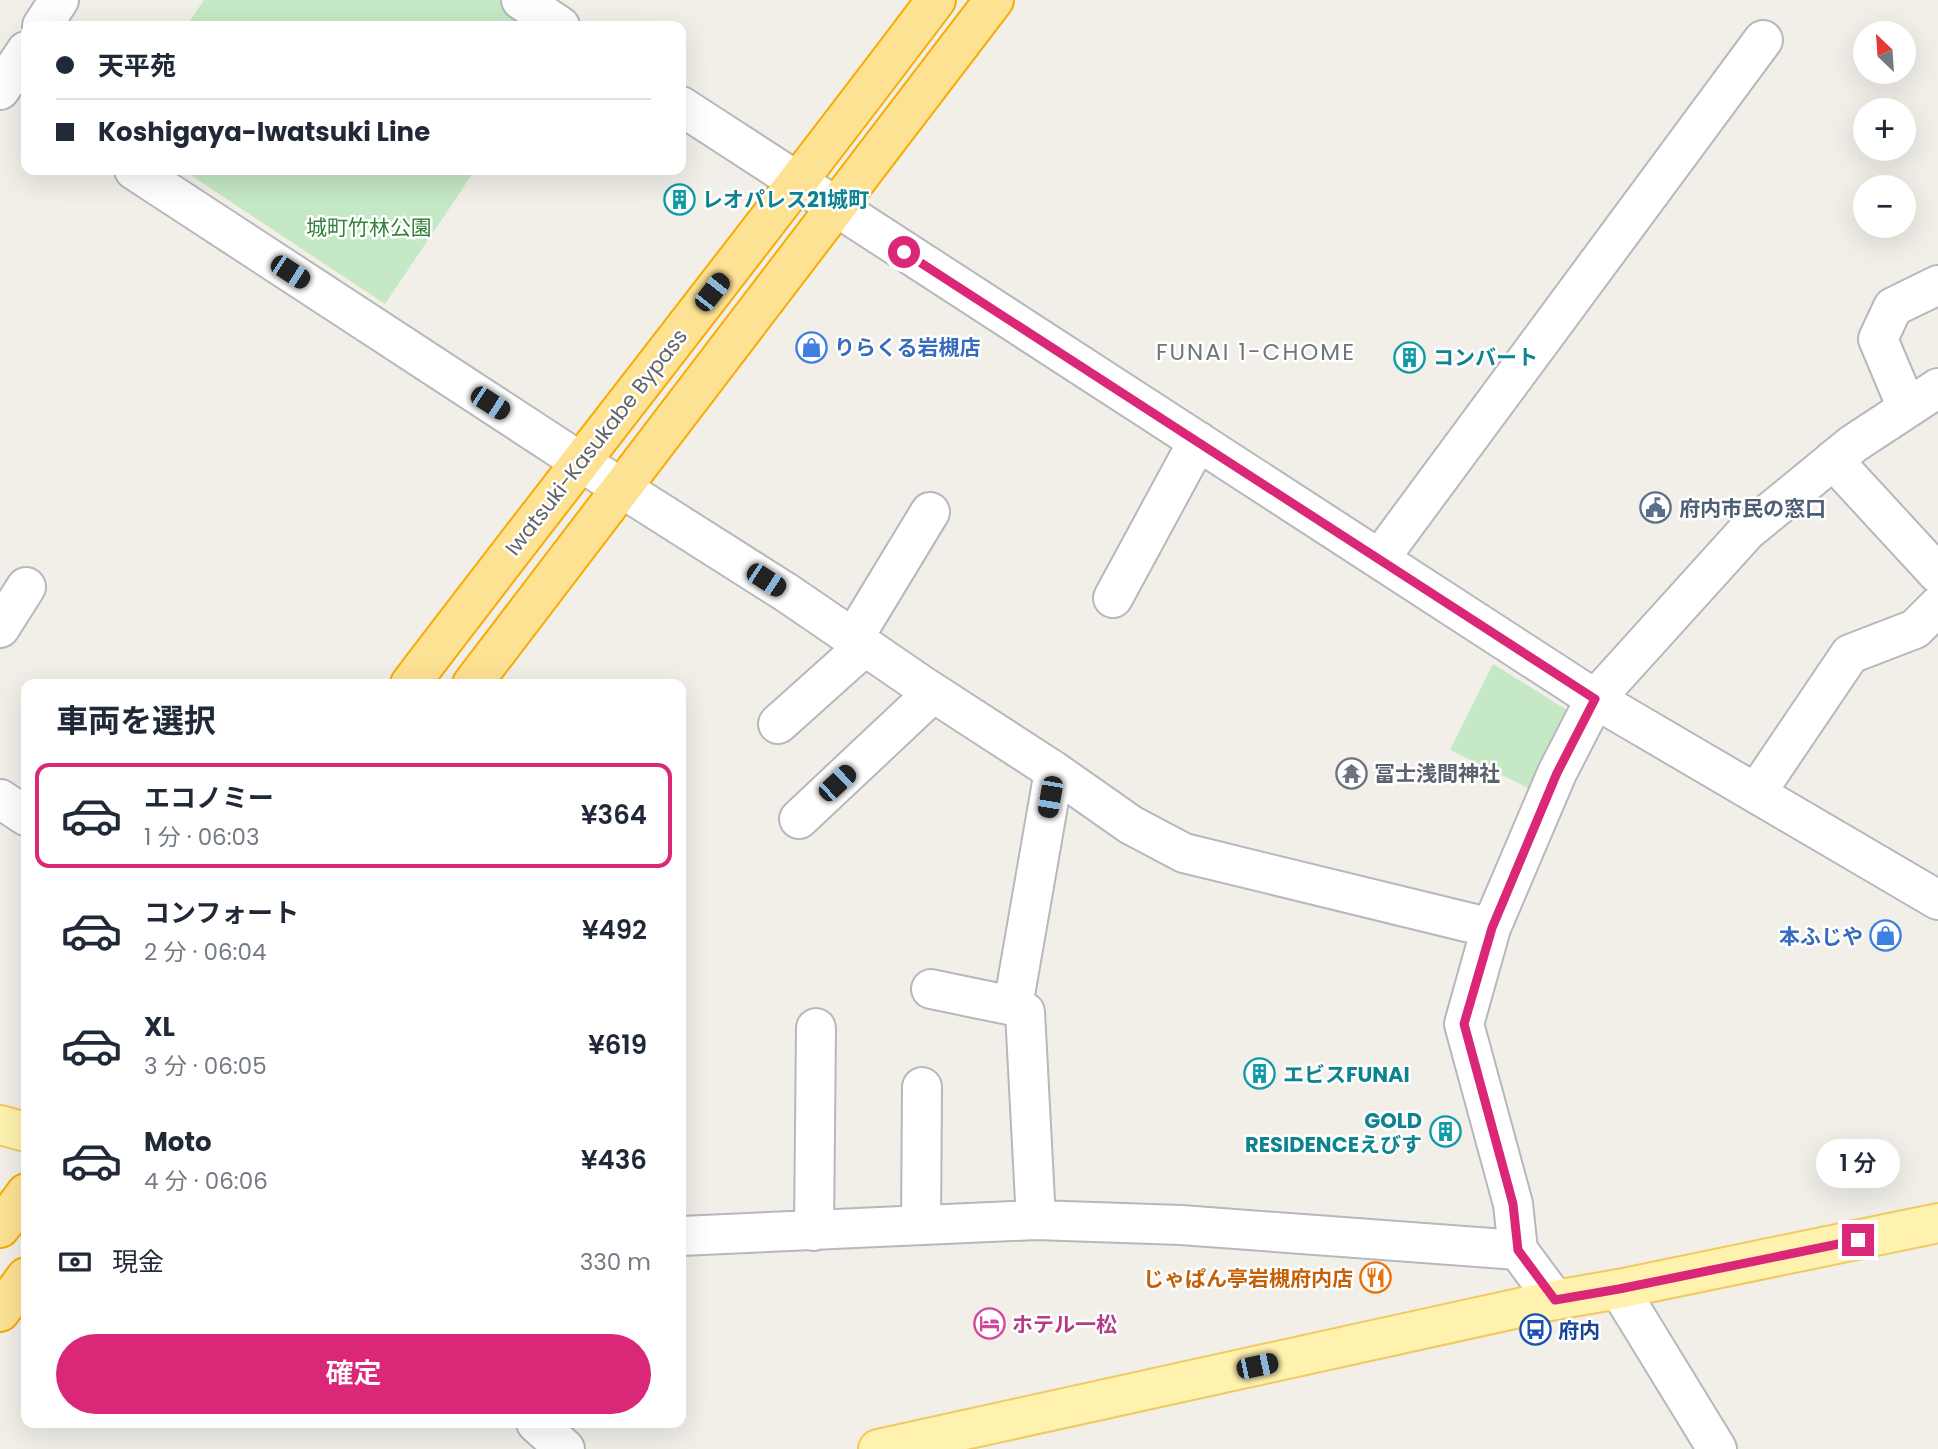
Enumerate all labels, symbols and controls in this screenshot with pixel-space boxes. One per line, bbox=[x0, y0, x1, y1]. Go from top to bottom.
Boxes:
north arrow bbox=[1853, 21, 1916, 84]
map controls bbox=[1853, 21, 1916, 238]
text: 天平苑 bbox=[98, 48, 176, 84]
button: + bbox=[1853, 98, 1916, 161]
text: Koshigaya-Iwatsuki Line bbox=[98, 114, 430, 150]
button: − bbox=[1853, 175, 1916, 238]
building icon: レオパレス21城町 bbox=[662, 182, 696, 216]
place label: レオパレス21城町 bbox=[702, 185, 869, 214]
park label: 城町竹林公園 bbox=[306, 213, 432, 242]
route start bbox=[888, 236, 920, 268]
car bbox=[267, 252, 314, 292]
car bbox=[691, 269, 734, 315]
street label: Iwatsuki-Kasukabe Bypass bbox=[498, 323, 694, 561]
shop icon: りらくる岩槻店 bbox=[794, 330, 828, 364]
place label: りらくる岩槻店 bbox=[834, 333, 981, 362]
district label: FUNAI 1-CHOME bbox=[1156, 336, 1356, 368]
building icon: コンバート bbox=[1393, 340, 1427, 374]
place label: コンバート bbox=[1433, 343, 1538, 372]
car bbox=[467, 383, 514, 423]
public building icon: 府内市民の窓口 bbox=[1639, 491, 1673, 525]
place label: 府内市民の窓口 bbox=[1679, 494, 1826, 523]
car bbox=[743, 560, 790, 600]
text: 車両を選択 bbox=[56, 698, 216, 743]
temple icon: 冨士浅間神社 bbox=[1334, 756, 1368, 790]
place label: 冨士浅間神社 bbox=[1374, 759, 1500, 788]
car bbox=[815, 761, 860, 805]
car bbox=[1037, 774, 1064, 820]
text: エコノミー bbox=[144, 780, 274, 816]
icon: car bbox=[60, 784, 123, 847]
text: ¥364 bbox=[581, 797, 647, 833]
text: 1 分 · 06:03 bbox=[144, 821, 260, 853]
text: コンフォート bbox=[144, 895, 299, 931]
icon: car bbox=[60, 899, 123, 962]
text: ¥492 bbox=[582, 912, 647, 948]
shop icon: 本ふじや bbox=[1869, 919, 1903, 953]
place label: 本ふじや bbox=[1779, 922, 1863, 951]
text: 2 分 · 06:04 bbox=[144, 936, 266, 968]
text: XL bbox=[144, 1009, 175, 1045]
icon: car bbox=[60, 1014, 123, 1077]
text: ¥619 bbox=[588, 1027, 647, 1063]
text: 3 分 · 06:05 bbox=[144, 1050, 267, 1082]
building icon: エビスFUNAI bbox=[1243, 1057, 1277, 1091]
place label: エビスFUNAI bbox=[1283, 1060, 1410, 1089]
place label: GOLD RESIDENCEえびす bbox=[1245, 1106, 1422, 1159]
building icon: GOLD RESIDENCEえびす bbox=[1428, 1115, 1462, 1149]
text: Moto bbox=[144, 1124, 212, 1160]
icon: car bbox=[60, 1129, 123, 1192]
callout: 1 分 bbox=[1816, 1138, 1900, 1188]
text: ¥436 bbox=[581, 1142, 647, 1178]
text: 1 分 bbox=[1840, 1147, 1876, 1179]
text: 4 分 · 06:06 bbox=[144, 1165, 268, 1197]
route end bbox=[1842, 1224, 1874, 1256]
icon: cash bbox=[56, 1243, 94, 1281]
text: 現金 bbox=[112, 1244, 164, 1280]
text: 330 m bbox=[580, 1246, 651, 1278]
restaurant icon: じゃぱん亭岩槻府内店 bbox=[1359, 1261, 1393, 1295]
place label: じゃぱん亭岩槻府内店 bbox=[1143, 1264, 1353, 1293]
hotel icon: ホテル一松 bbox=[972, 1307, 1006, 1341]
place label: ホテル一松 bbox=[1012, 1310, 1117, 1339]
bus stop icon: 府内 bbox=[1518, 1313, 1552, 1347]
place label: 府内 bbox=[1558, 1316, 1600, 1345]
button: 確定 bbox=[56, 1334, 651, 1414]
car bbox=[1235, 1351, 1280, 1381]

